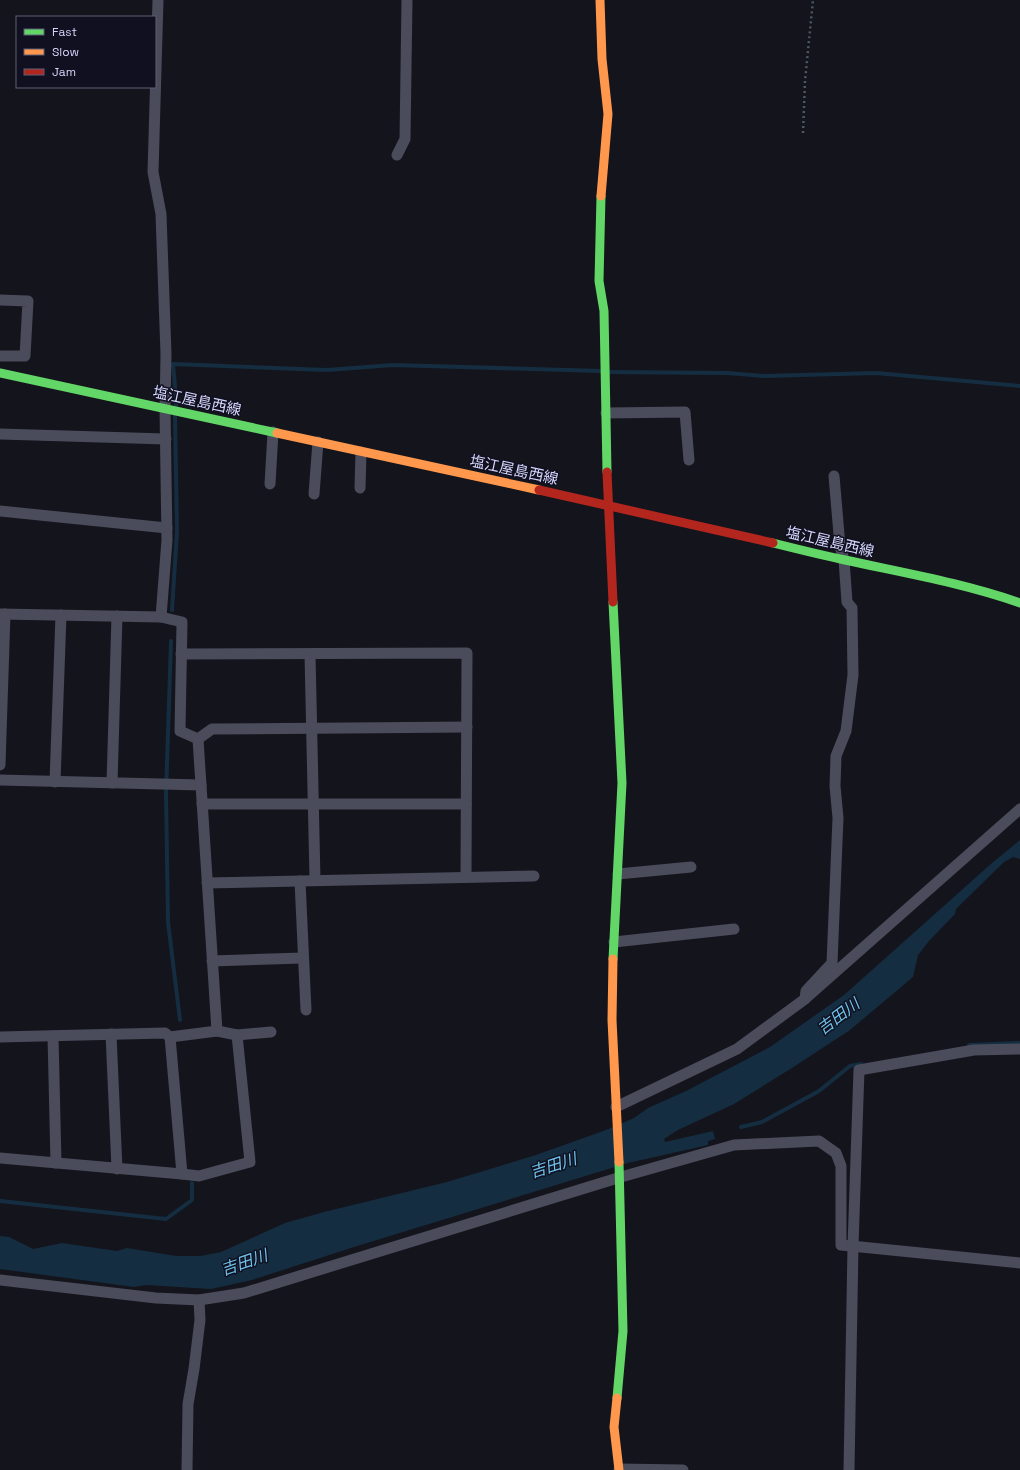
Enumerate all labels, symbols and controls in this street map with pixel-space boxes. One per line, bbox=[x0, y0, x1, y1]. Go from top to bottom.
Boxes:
legend bbox=[16, 16, 156, 88]
text: Fast bbox=[52, 24, 77, 40]
text: Slow bbox=[52, 44, 79, 60]
text: Jam bbox=[52, 64, 76, 80]
street label: 塩江屋島西線 bbox=[151, 382, 243, 419]
street label: 塩江屋島西線 bbox=[468, 451, 560, 488]
street label: 塩江屋島西線 bbox=[784, 522, 876, 561]
water label: 吉田川 bbox=[813, 992, 865, 1039]
water label: 吉田川 bbox=[527, 1147, 581, 1183]
water label: 吉田川 bbox=[218, 1244, 272, 1280]

